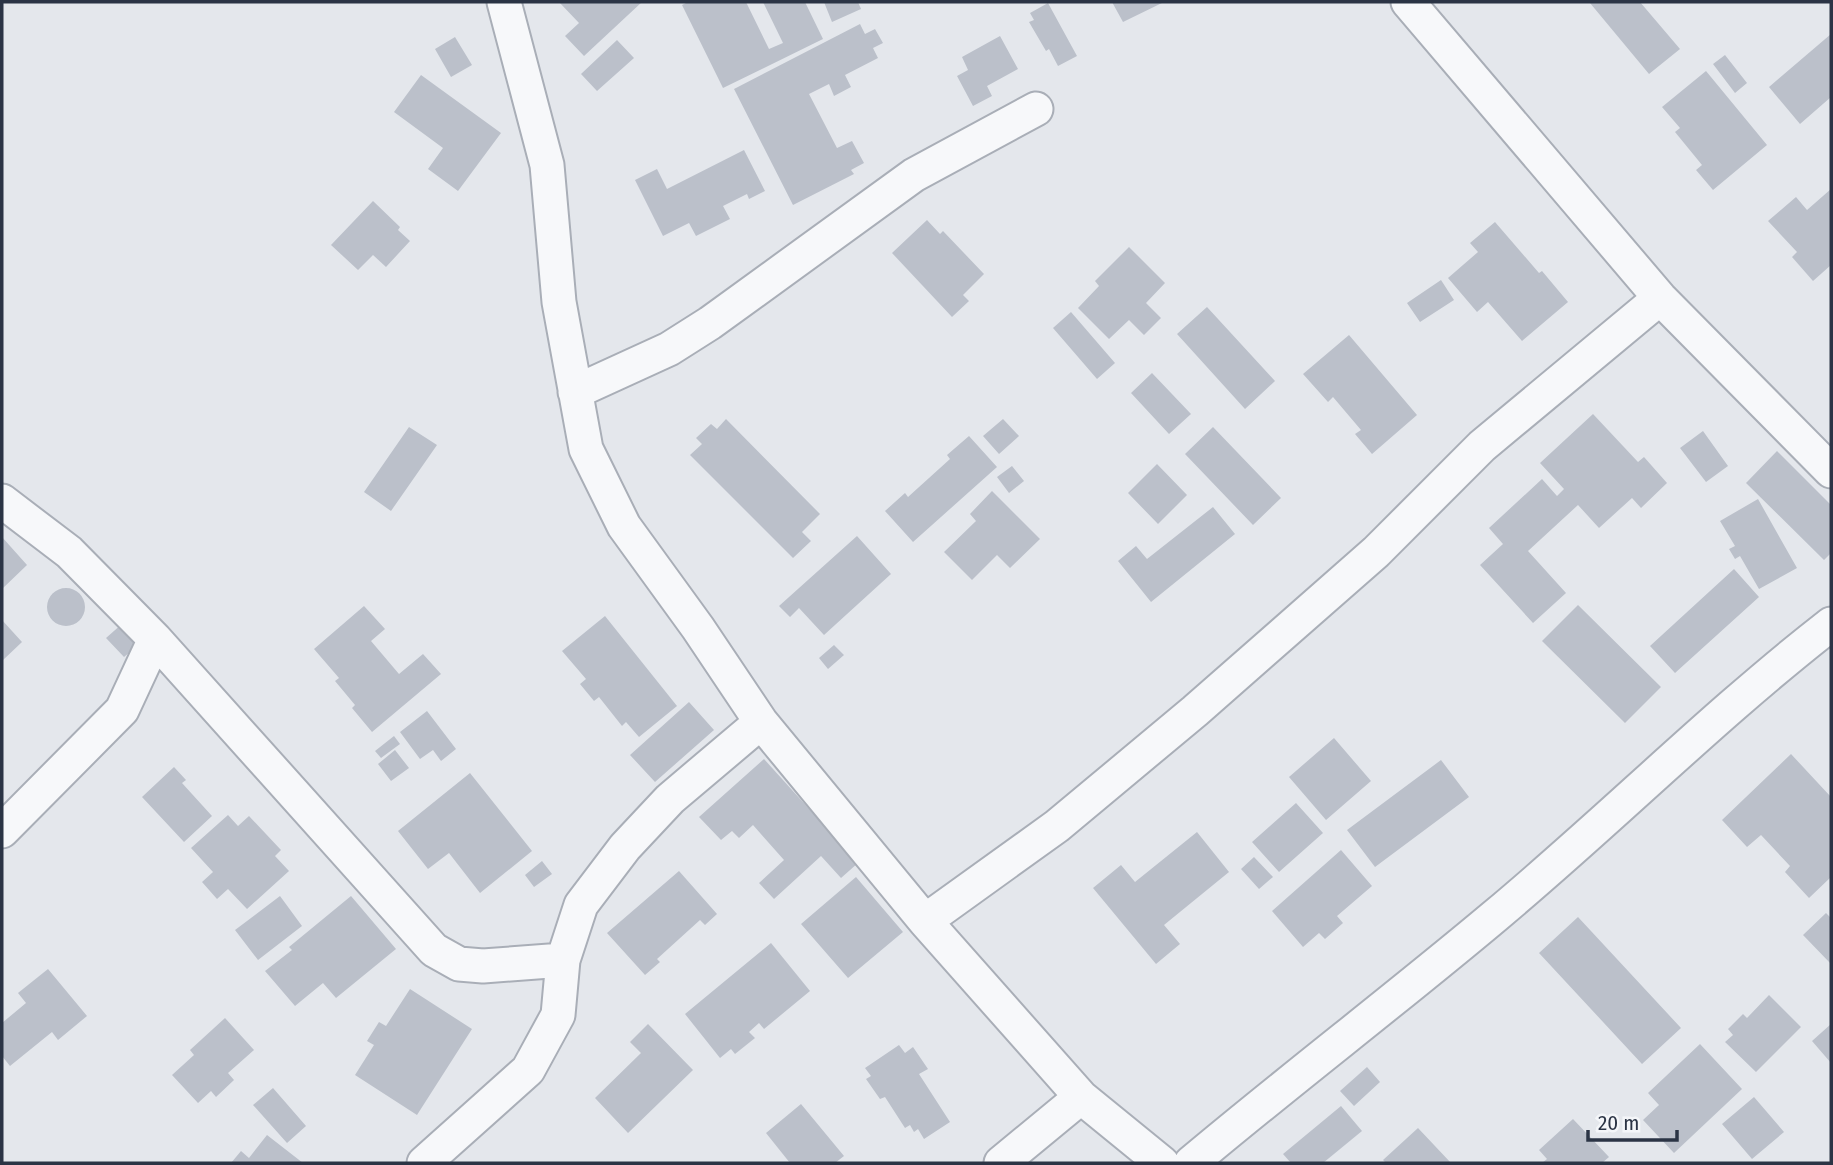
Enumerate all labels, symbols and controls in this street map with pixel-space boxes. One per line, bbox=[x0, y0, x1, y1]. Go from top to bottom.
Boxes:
scale bar bbox=[1588, 1098, 1677, 1142]
text: 20 m bbox=[1598, 1110, 1639, 1136]

